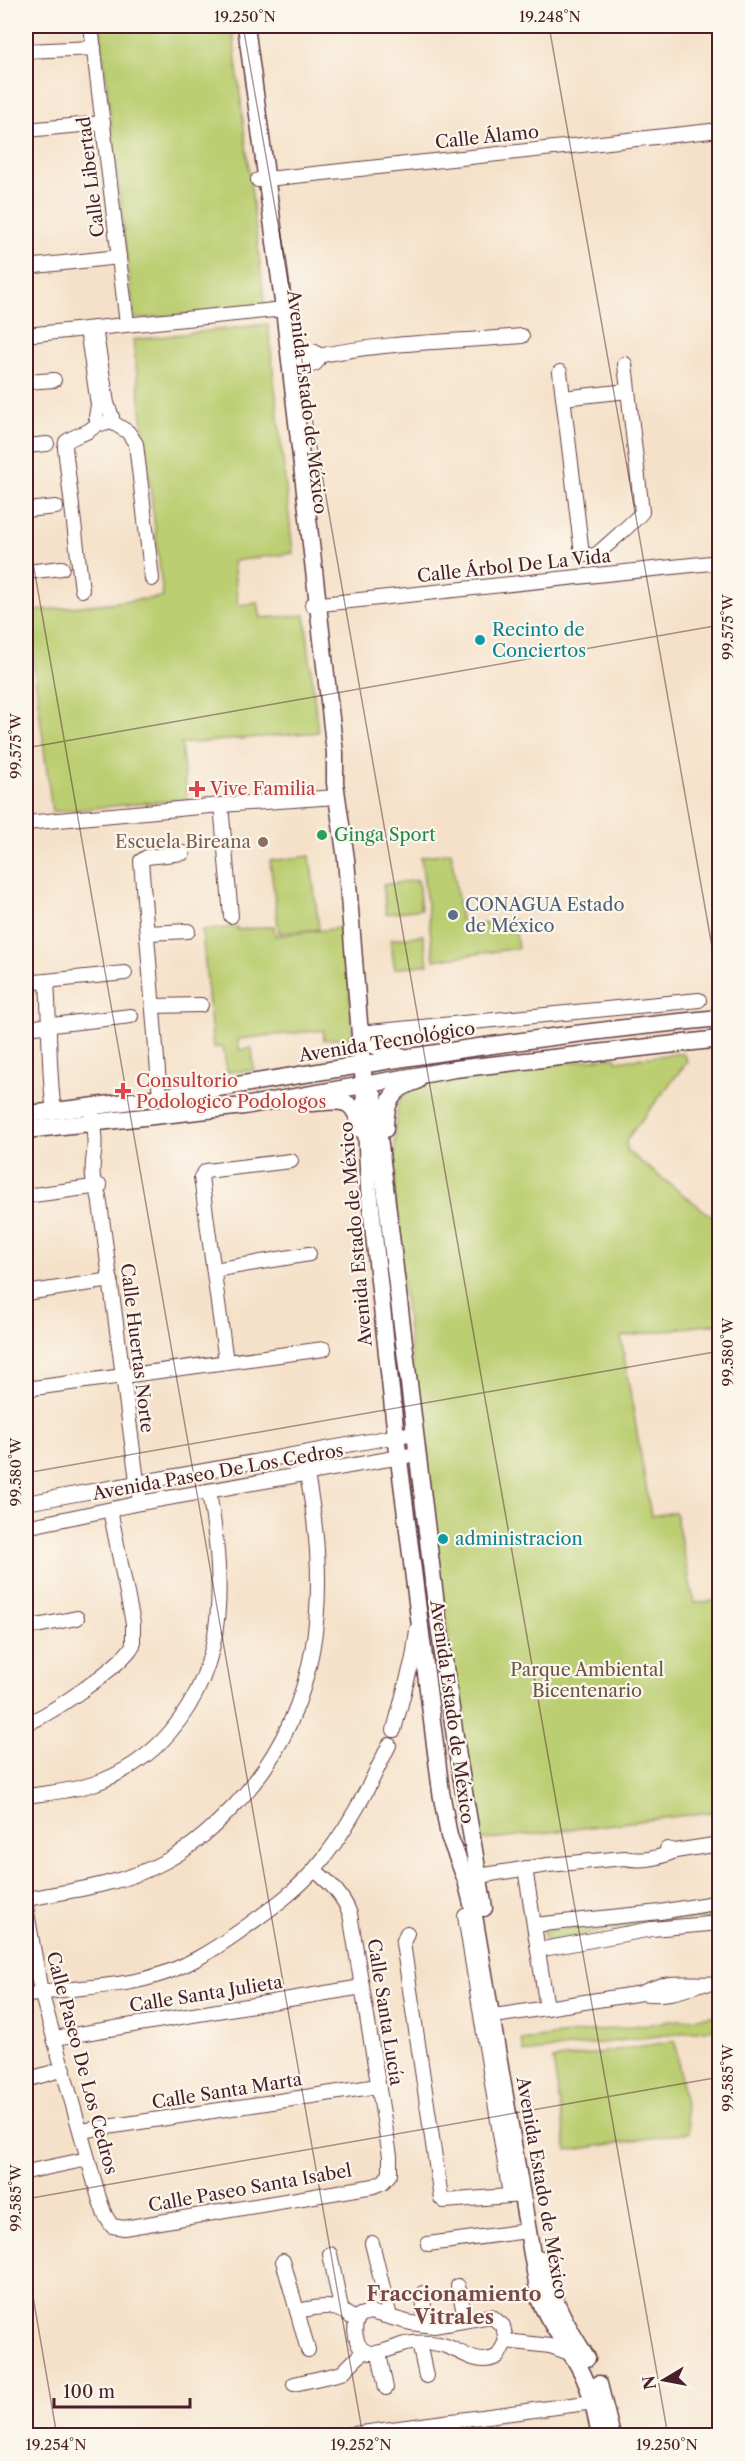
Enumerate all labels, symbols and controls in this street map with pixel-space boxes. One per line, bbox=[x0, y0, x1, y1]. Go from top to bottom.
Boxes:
text: 19.250°N bbox=[214, 7, 276, 26]
text: 19.248°N bbox=[519, 7, 581, 26]
street label: Calle Libertad bbox=[73, 115, 109, 239]
street label: Calle Álamo bbox=[434, 120, 540, 153]
street label: Avenida Estado de México bbox=[282, 288, 332, 515]
street label: Calle Árbol De La Vida bbox=[416, 544, 612, 587]
text: 99.575°W bbox=[718, 593, 737, 660]
place label: Recinto de Conciertos bbox=[492, 619, 586, 662]
marker: Recinto de Conciertos bbox=[473, 633, 487, 647]
text: 99.575°W bbox=[6, 712, 25, 779]
place label: Vive Familia bbox=[209, 778, 316, 800]
marker: Vive Familia bbox=[188, 780, 206, 798]
place label: Ginga Sport bbox=[334, 824, 436, 846]
marker: Ginga Sport bbox=[315, 828, 329, 842]
place label: Escuela Bireana bbox=[115, 831, 252, 853]
marker: Escuela Bireana bbox=[256, 835, 270, 849]
place label: CONAGUA Estado de México bbox=[465, 894, 624, 937]
marker: CONAGUA Estado de México bbox=[446, 908, 460, 922]
street label: Avenida Tecnológico bbox=[296, 1017, 477, 1067]
place label: Consultorio Podologico Podologos bbox=[136, 1070, 326, 1113]
marker: Consultorio Podologico Podologos bbox=[114, 1082, 132, 1100]
street label: Avenida Estado de México bbox=[335, 1121, 377, 1348]
street label: Calle Huertas Norte bbox=[116, 1262, 158, 1434]
text: 99.580°W bbox=[718, 1317, 737, 1386]
text: 99.580°W bbox=[6, 1437, 25, 1506]
street label: Avenida Paseo De Los Cedros bbox=[90, 1439, 345, 1505]
place label: administracion bbox=[455, 1528, 583, 1550]
marker: administracion bbox=[436, 1532, 450, 1546]
street label: Avenida Estado de México bbox=[425, 1598, 479, 1825]
park label: Parque Ambiental Bicentenario bbox=[510, 1659, 664, 1702]
street label: Calle Santa Lucía bbox=[363, 1937, 408, 2087]
street label: Calle Paseo De Los Cedros bbox=[42, 1949, 122, 2177]
street label: Calle Santa Julieta bbox=[128, 1971, 285, 2017]
text: 99.585°W bbox=[718, 2044, 737, 2112]
street label: Calle Santa Marta bbox=[150, 2068, 304, 2114]
street label: Avenida Estado de México bbox=[511, 2074, 572, 2301]
street label: Calle Paseo Santa Isabel bbox=[147, 2159, 353, 2217]
text: 99.585°W bbox=[6, 2164, 25, 2232]
district label: Fraccionamiento Vitrales bbox=[366, 2282, 542, 2329]
north arrow bbox=[634, 2350, 694, 2410]
scale bar bbox=[54, 2371, 190, 2409]
text: N bbox=[638, 2374, 660, 2391]
text: 100 m bbox=[63, 2381, 115, 2403]
text: 19.254°N bbox=[25, 2435, 87, 2454]
text: 19.252°N bbox=[330, 2435, 392, 2454]
text: 19.250°N bbox=[636, 2435, 698, 2454]

